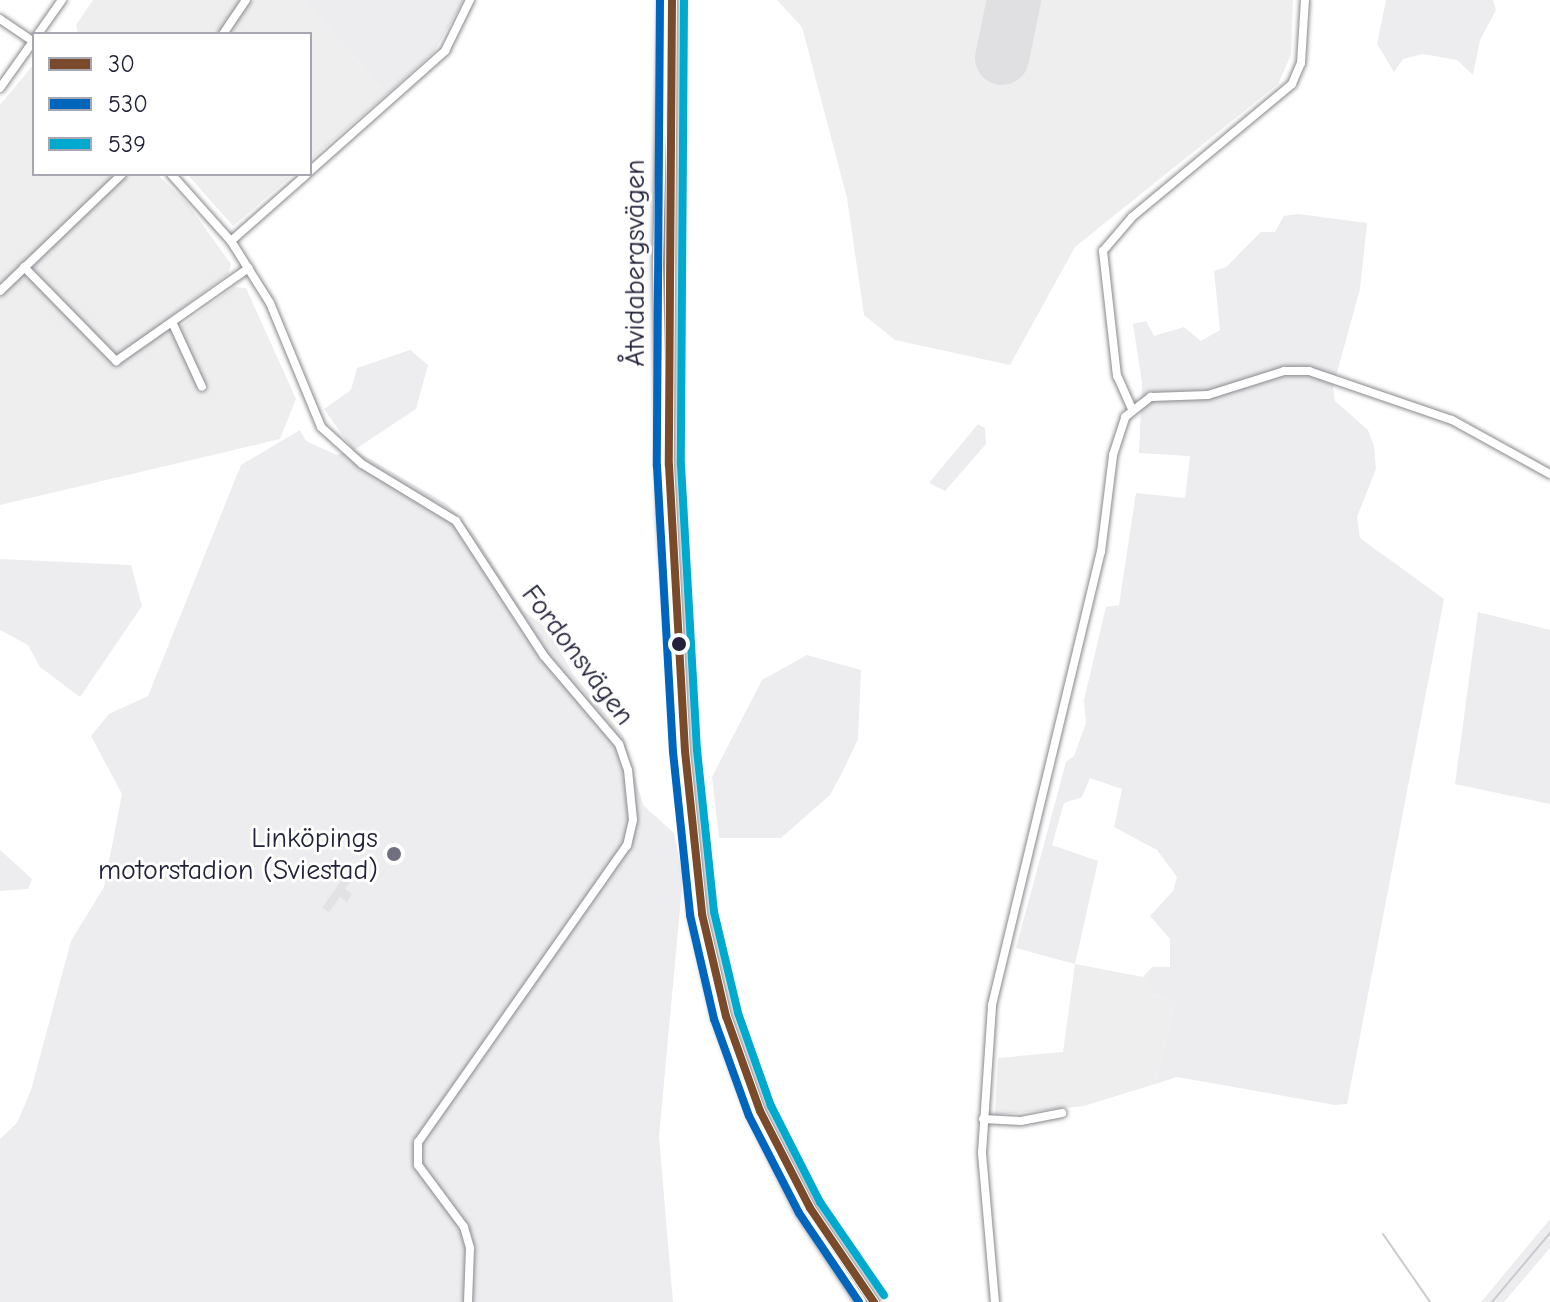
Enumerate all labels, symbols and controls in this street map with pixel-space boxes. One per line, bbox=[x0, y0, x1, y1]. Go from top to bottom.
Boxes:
legend bbox=[32, 32, 312, 176]
text: 30 bbox=[108, 50, 135, 78]
text: 530 bbox=[108, 90, 148, 118]
text: 539 bbox=[108, 130, 146, 158]
street label: Åtvidabergsvägen bbox=[618, 159, 652, 367]
street label: Fordonsvägen bbox=[515, 578, 641, 732]
unlabelled marker bbox=[671, 636, 687, 652]
place label: Linköpings motorstadion (Sviestad) bbox=[98, 821, 378, 887]
marker: Linköpings motorstadion (Sviestad) bbox=[385, 845, 403, 863]

